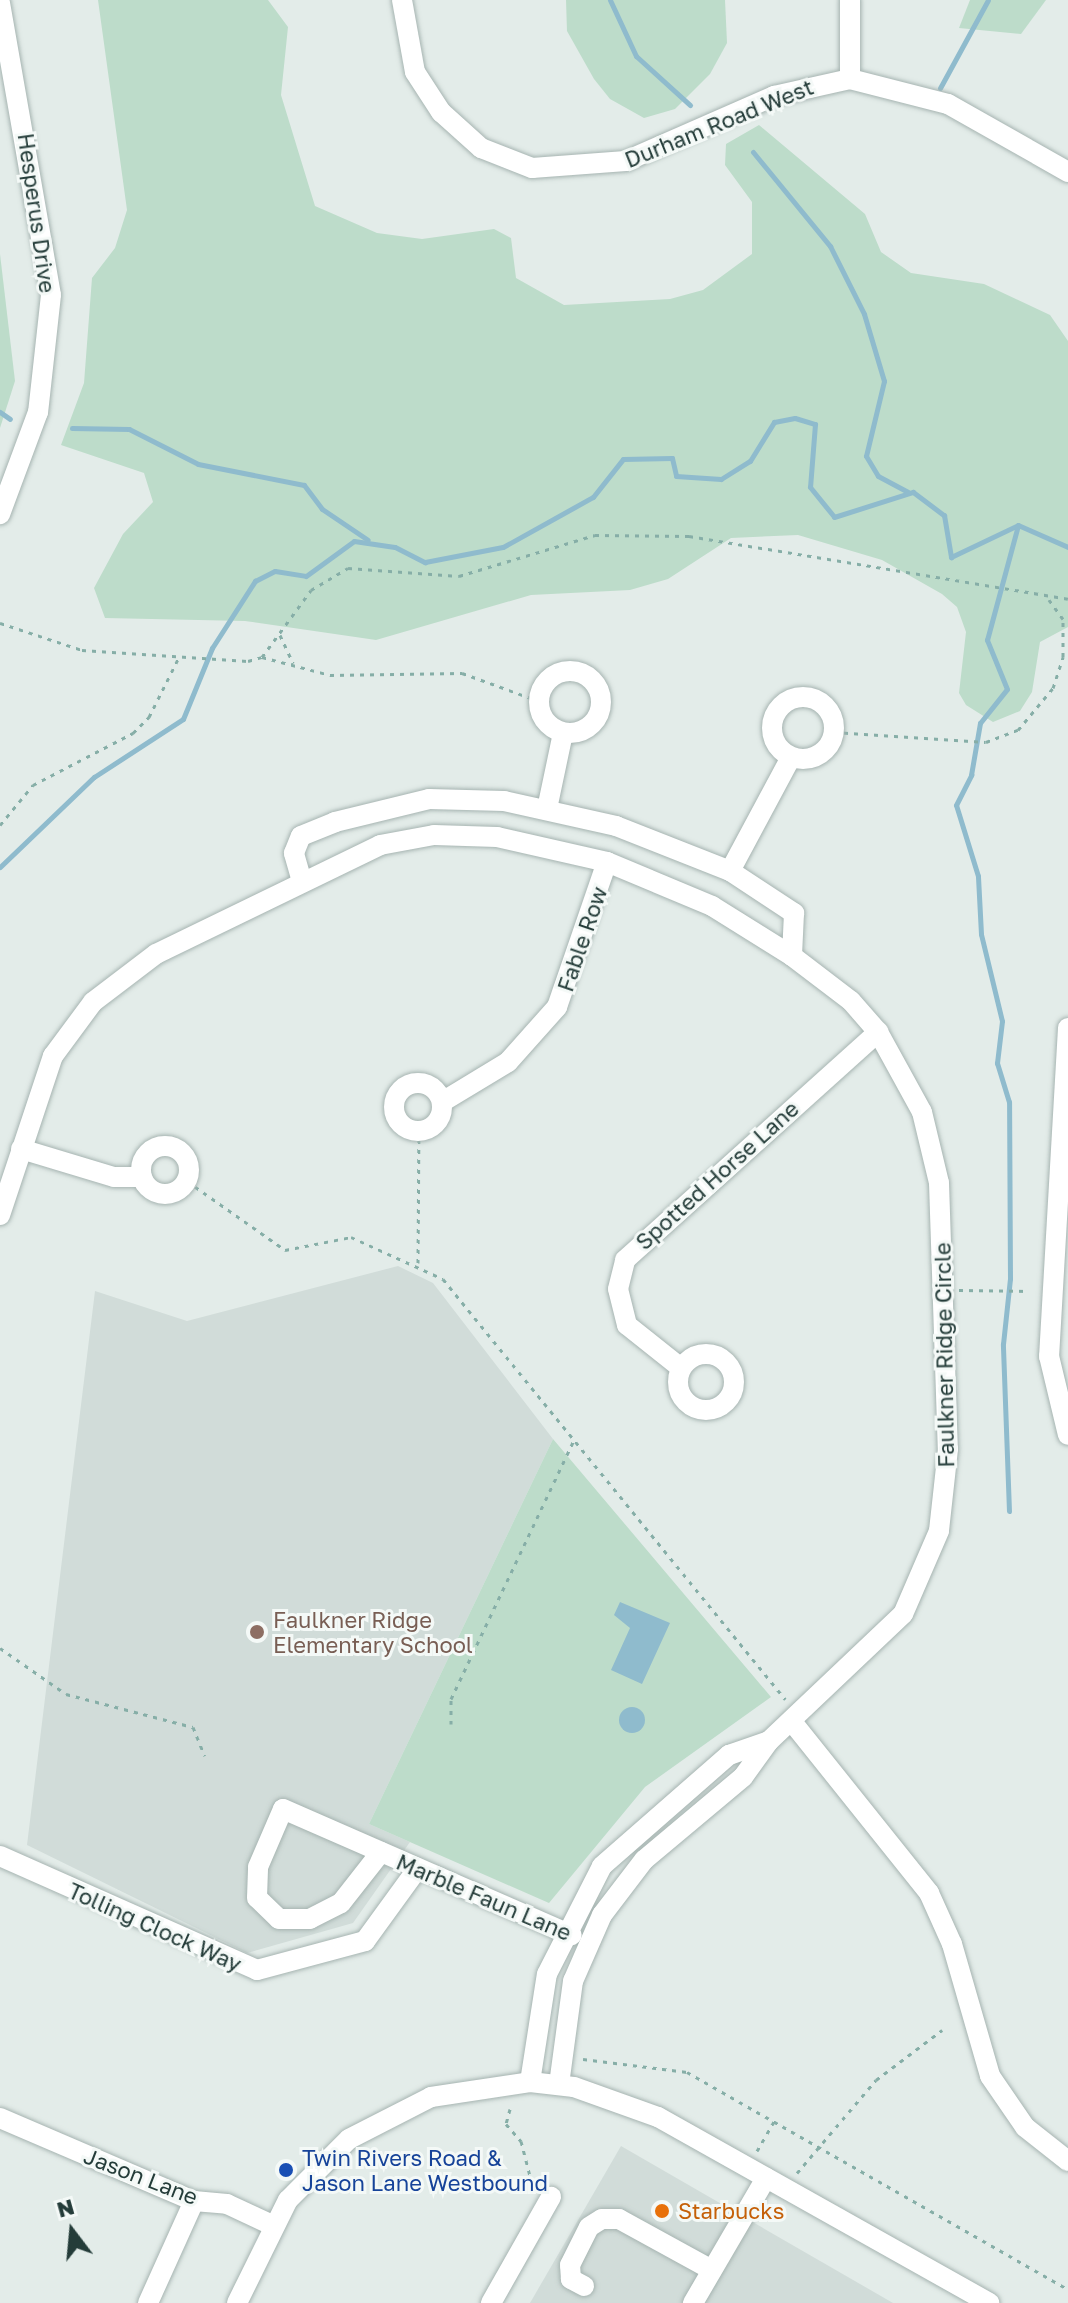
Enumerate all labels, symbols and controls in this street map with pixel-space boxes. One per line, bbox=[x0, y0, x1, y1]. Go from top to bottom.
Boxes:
street label: Durham Road West bbox=[621, 73, 817, 173]
street label: Hesperus Drive bbox=[13, 131, 61, 295]
street label: Fable Row bbox=[552, 883, 612, 995]
street label: Spotted Horse Lane bbox=[630, 1095, 804, 1255]
street label: Faulkner Ridge Circle bbox=[929, 1242, 959, 1468]
place label: Faulkner Ridge Elementary School bbox=[273, 1606, 473, 1658]
marker: Faulkner Ridge Elementary School bbox=[248, 1623, 266, 1641]
street label: Marble Faun Lane bbox=[393, 1848, 575, 1946]
street label: Tolling Clock Way bbox=[64, 1877, 246, 1977]
street label: Jason Lane bbox=[80, 2142, 202, 2210]
place label: Twin Rivers Road & Jason Lane Westbound bbox=[302, 2144, 548, 2196]
marker: Twin Rivers Road & Jason Lane Westbound bbox=[277, 2161, 295, 2179]
north arrow bbox=[32, 2191, 112, 2271]
text: N bbox=[53, 2192, 77, 2223]
place label: Starbucks bbox=[678, 2198, 784, 2224]
marker: Starbucks bbox=[653, 2202, 671, 2220]

